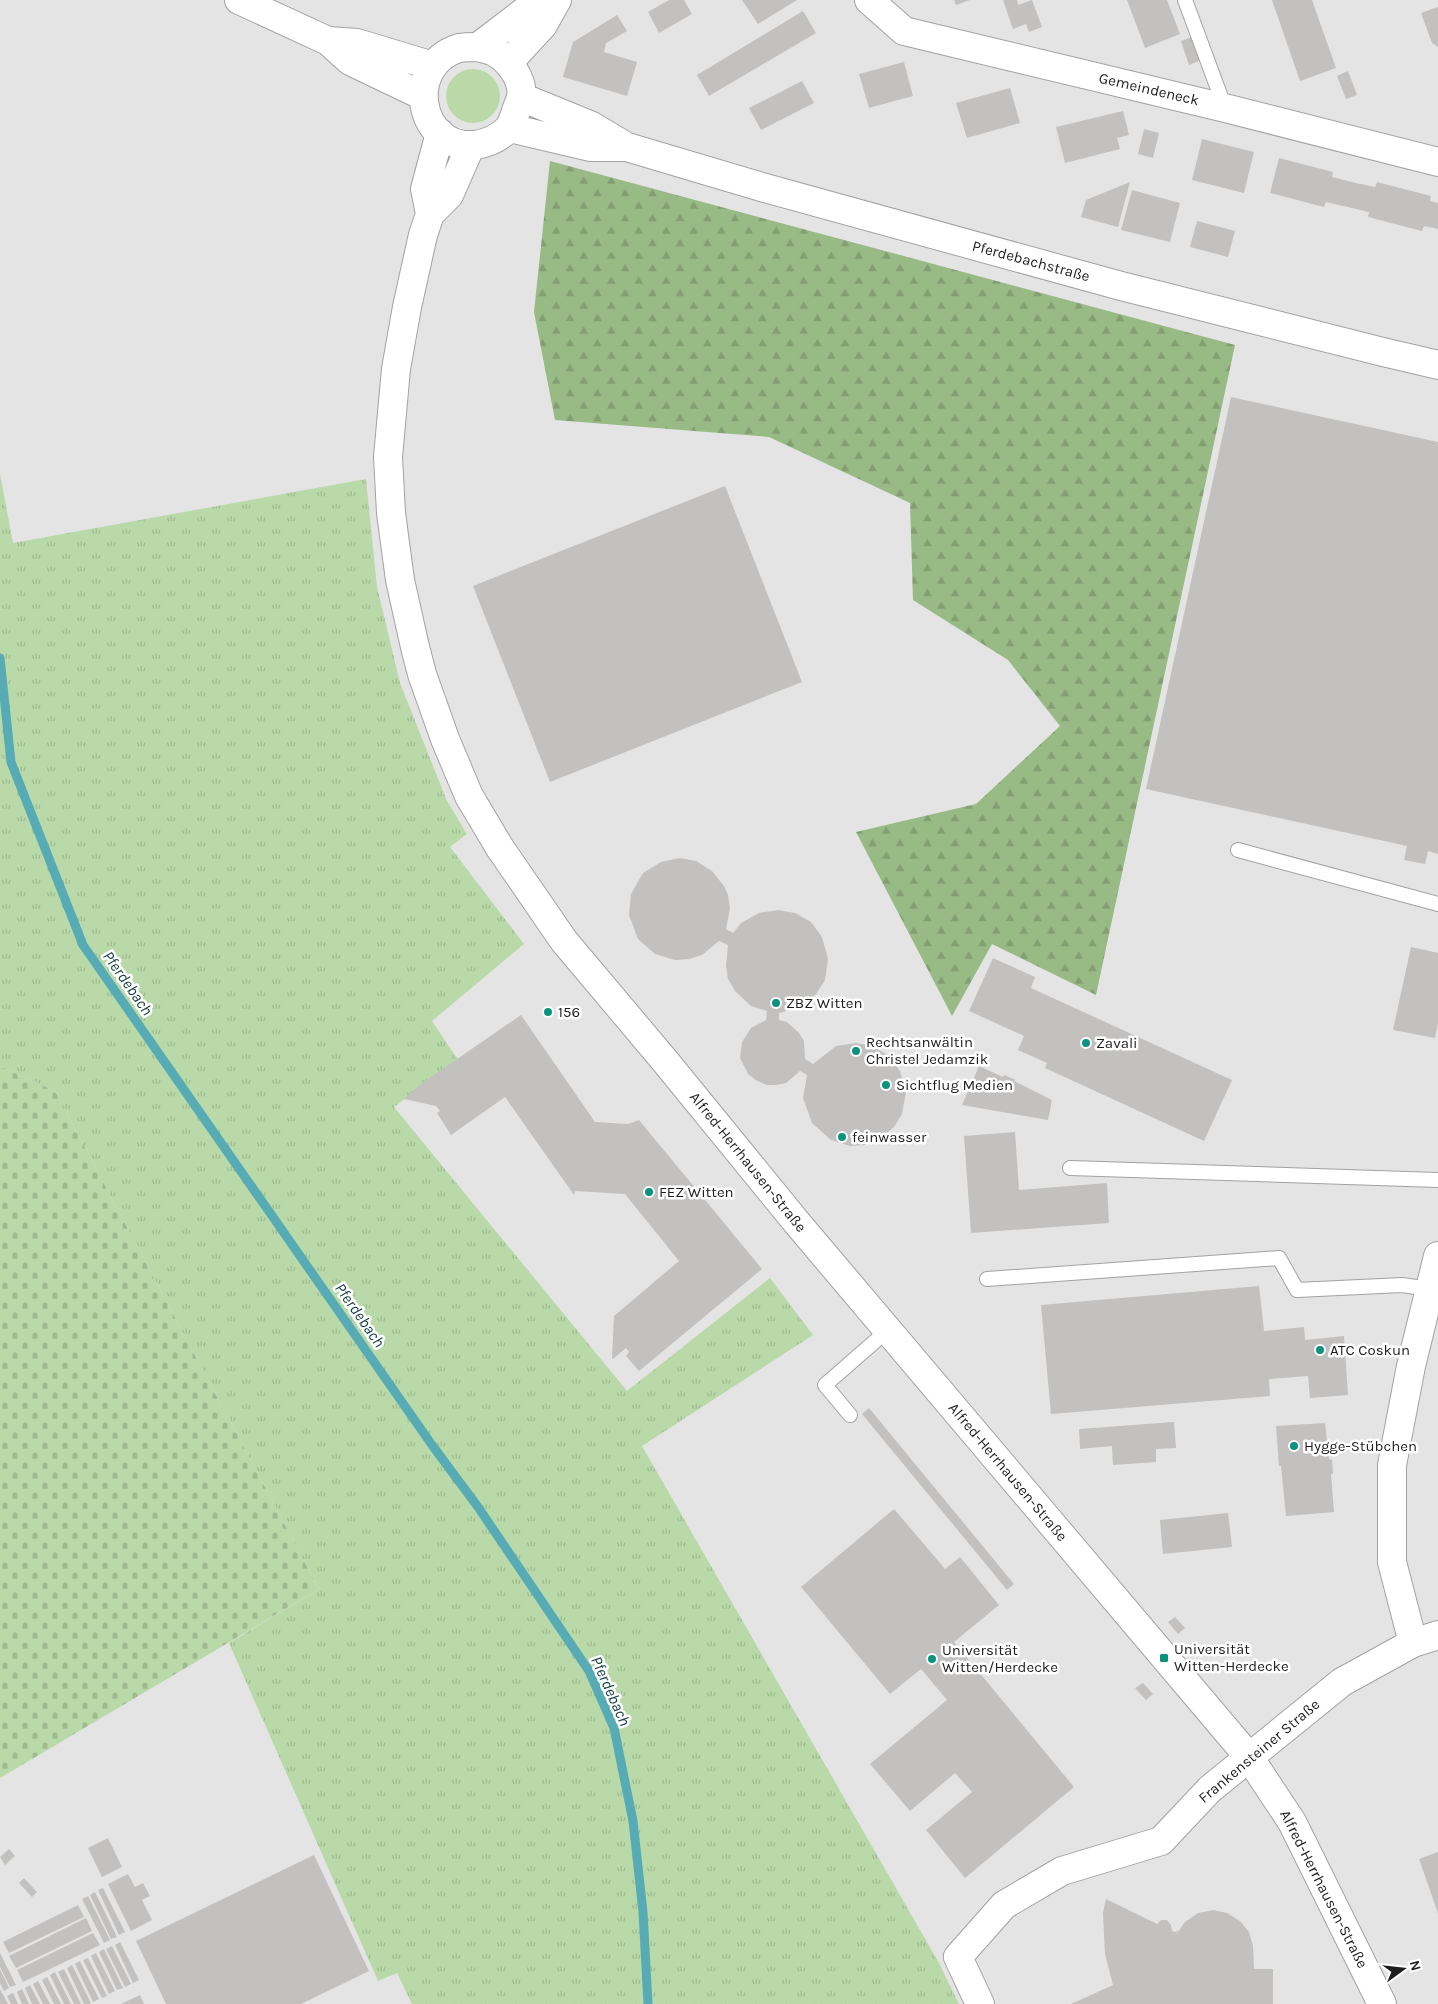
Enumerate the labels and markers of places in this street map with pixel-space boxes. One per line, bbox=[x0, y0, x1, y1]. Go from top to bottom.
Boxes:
place label: ZBZ Witten bbox=[786, 994, 863, 1012]
marker: ZBZ Witten bbox=[770, 997, 782, 1009]
place label: 156 bbox=[558, 1003, 580, 1021]
marker: 156 bbox=[542, 1006, 554, 1018]
place label: Rechtsanwältin Christel Jedamzik bbox=[866, 1033, 988, 1068]
place label: Zavali bbox=[1096, 1034, 1138, 1052]
marker: Zavali bbox=[1080, 1037, 1092, 1049]
marker: Rechtsanwältin Christel Jedamzik bbox=[850, 1045, 862, 1057]
place label: Sichtflug Medien bbox=[896, 1076, 1013, 1094]
marker: Sichtflug Medien bbox=[880, 1079, 892, 1091]
place label: feinwasser bbox=[852, 1128, 927, 1146]
marker: feinwasser bbox=[836, 1131, 848, 1143]
place label: FEZ Witten bbox=[659, 1183, 734, 1201]
marker: FEZ Witten bbox=[643, 1186, 655, 1198]
place label: ATC Coskun bbox=[1330, 1341, 1410, 1359]
marker: ATC Coskun bbox=[1314, 1344, 1326, 1356]
place label: Hygge-Stübchen bbox=[1304, 1437, 1417, 1455]
marker: Hygge-Stübchen bbox=[1288, 1440, 1300, 1452]
place label: Universität Witten-Herdecke bbox=[1174, 1640, 1289, 1675]
place label: Universität Witten/Herdecke bbox=[942, 1641, 1058, 1676]
marker: Universität Witten-Herdecke bbox=[1158, 1652, 1170, 1664]
marker: Universität Witten/Herdecke bbox=[926, 1653, 938, 1665]

